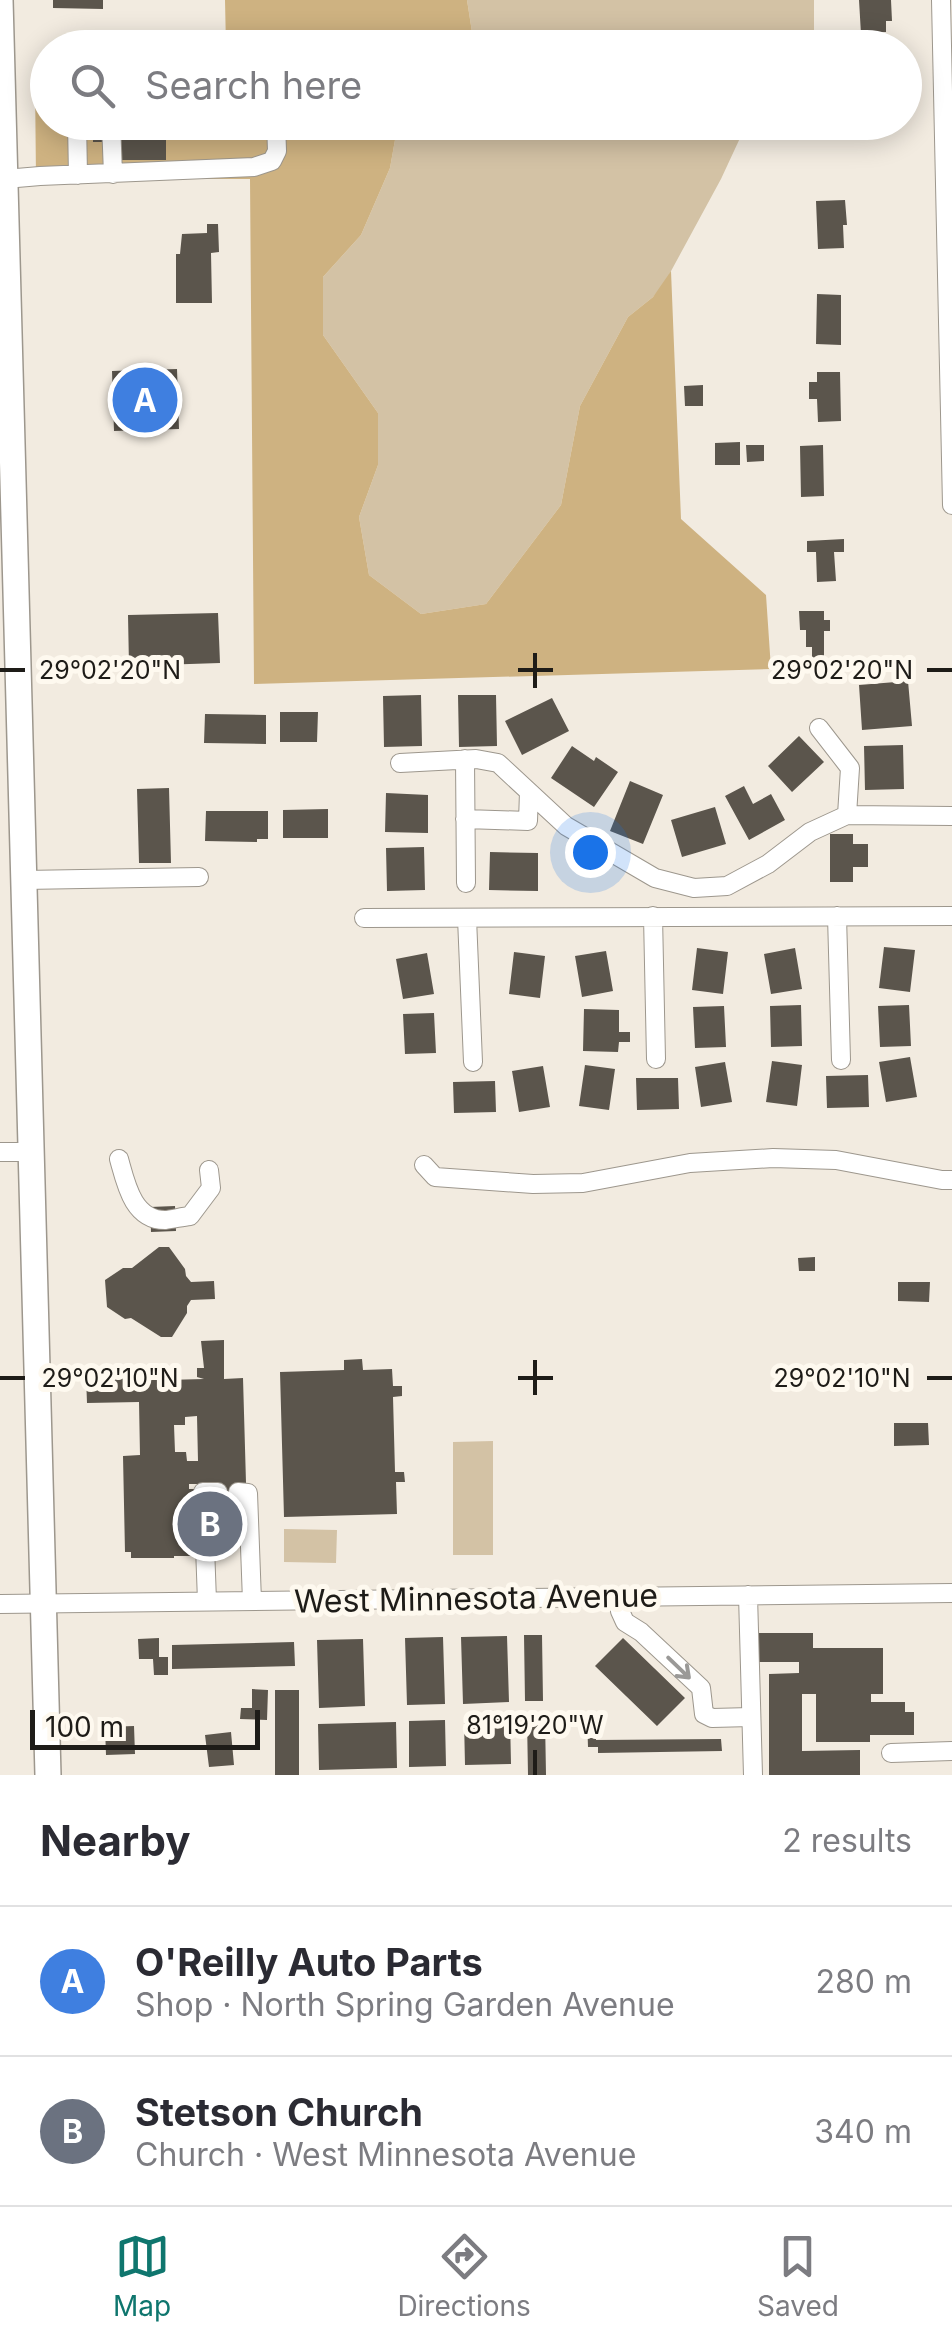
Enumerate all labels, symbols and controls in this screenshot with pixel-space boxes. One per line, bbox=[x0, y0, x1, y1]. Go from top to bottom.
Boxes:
search box bbox=[30, 30, 922, 140]
icon: search bbox=[65, 58, 120, 113]
text: Search here bbox=[145, 62, 362, 108]
pin: A bbox=[112, 362, 178, 438]
text: 29°02'20"N bbox=[39, 655, 181, 685]
text: 29°02'20"N bbox=[771, 655, 913, 685]
your location bbox=[565, 827, 616, 878]
text: 29°02'10"N bbox=[41, 1363, 179, 1393]
text: 29°02'10"N bbox=[773, 1363, 911, 1393]
pin: B bbox=[178, 1486, 242, 1562]
street label: West Minnesota Avenue bbox=[294, 1575, 658, 1621]
one-way arrow bbox=[666, 1656, 691, 1679]
scale bar bbox=[30, 1705, 260, 1750]
text: 100 m bbox=[45, 1710, 124, 1744]
text: 81°19'20"W bbox=[466, 1710, 604, 1740]
text: Nearby bbox=[40, 1815, 191, 1866]
text: 2 results bbox=[782, 1821, 912, 1860]
text: O'Reilly Auto Parts bbox=[135, 1939, 483, 1985]
text: A bbox=[61, 1962, 84, 2001]
text: 280 m bbox=[815, 1962, 912, 2001]
text: Shop · North Spring Garden Avenue bbox=[135, 1985, 675, 2024]
text: Stetson Church bbox=[135, 2089, 423, 2135]
text: B bbox=[62, 2112, 83, 2151]
text: 340 m bbox=[814, 2112, 912, 2151]
text: Church · West Minnesota Avenue bbox=[135, 2135, 636, 2174]
tab: Map bbox=[113, 2229, 171, 2323]
tab: Directions bbox=[397, 2229, 531, 2323]
tab: Saved bbox=[757, 2229, 839, 2323]

